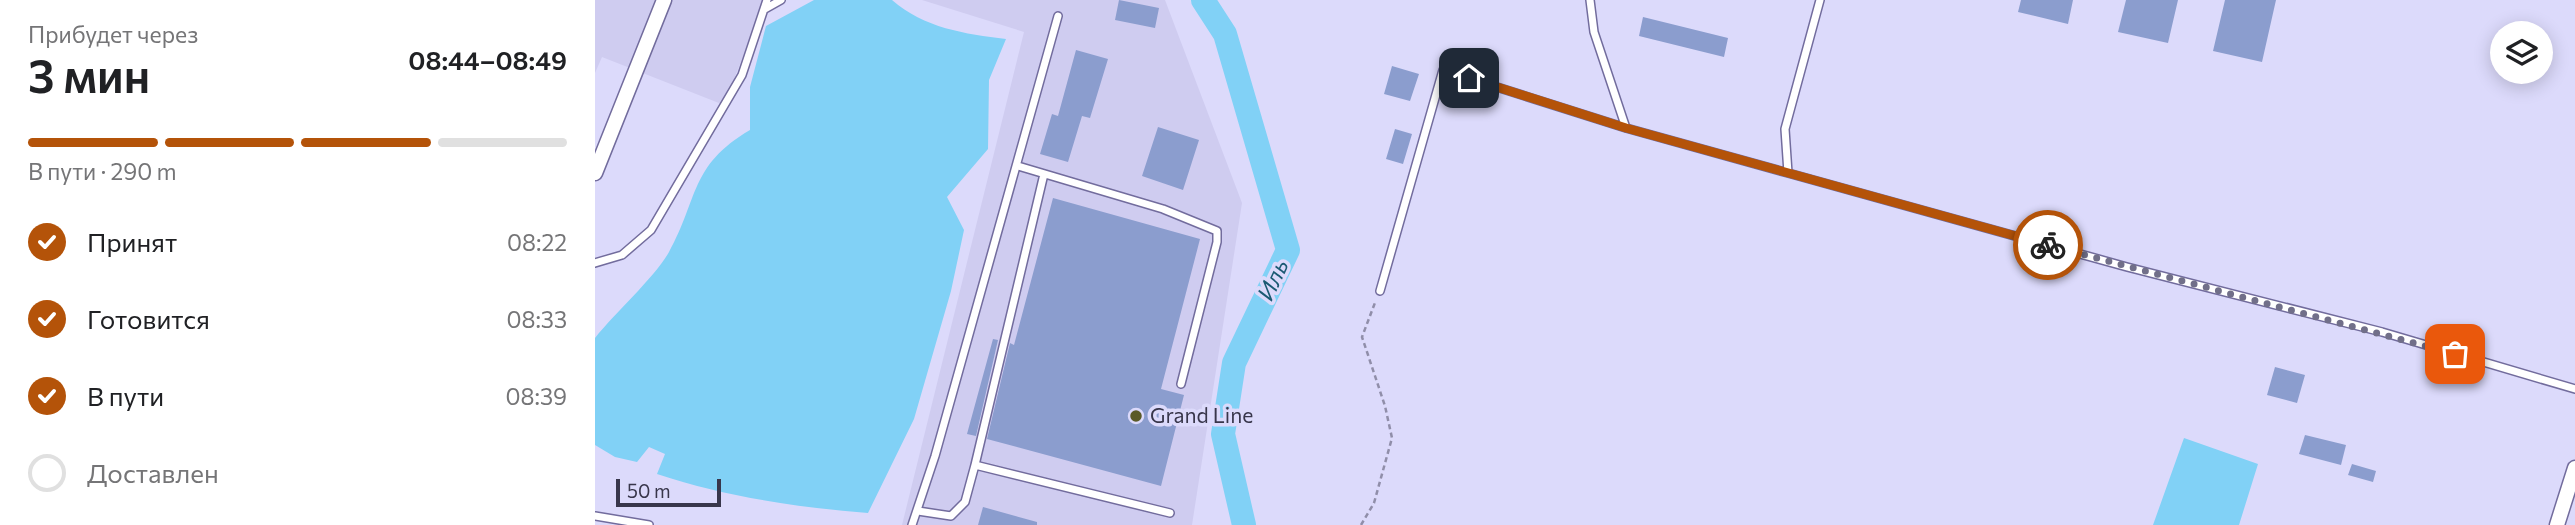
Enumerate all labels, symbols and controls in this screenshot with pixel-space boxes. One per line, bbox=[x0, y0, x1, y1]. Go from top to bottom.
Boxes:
text: Прибудет через bbox=[28, 20, 198, 48]
map controls bbox=[2490, 21, 2553, 84]
button: layers bbox=[2490, 21, 2553, 84]
text: 08:44–08:49 bbox=[408, 44, 567, 75]
text: 3 мин bbox=[28, 46, 150, 102]
pin bbox=[1439, 48, 1499, 108]
icon: home bbox=[1450, 59, 1488, 97]
text: В пути · 290 m bbox=[28, 157, 177, 185]
courier bbox=[2013, 210, 2083, 280]
icon: check bbox=[28, 223, 66, 261]
text: Принят bbox=[87, 226, 177, 257]
icon: bike bbox=[2029, 226, 2067, 264]
text: 08:22 bbox=[507, 228, 567, 256]
water label: Иль bbox=[1250, 254, 1294, 305]
icon: check bbox=[28, 300, 66, 338]
text: Готовится bbox=[87, 303, 210, 334]
text: 08:33 bbox=[506, 305, 567, 333]
pin bbox=[2425, 324, 2485, 384]
icon: bag bbox=[2436, 335, 2474, 373]
icon: check bbox=[28, 377, 66, 415]
text: В пути bbox=[87, 380, 164, 411]
text: 08:39 bbox=[506, 382, 567, 410]
place label: Grand Line bbox=[1150, 402, 1253, 427]
marker: Grand Line bbox=[1128, 408, 1144, 424]
text: Доставлен bbox=[87, 457, 219, 488]
scale bar bbox=[616, 476, 721, 508]
text: 50 m bbox=[627, 479, 671, 502]

